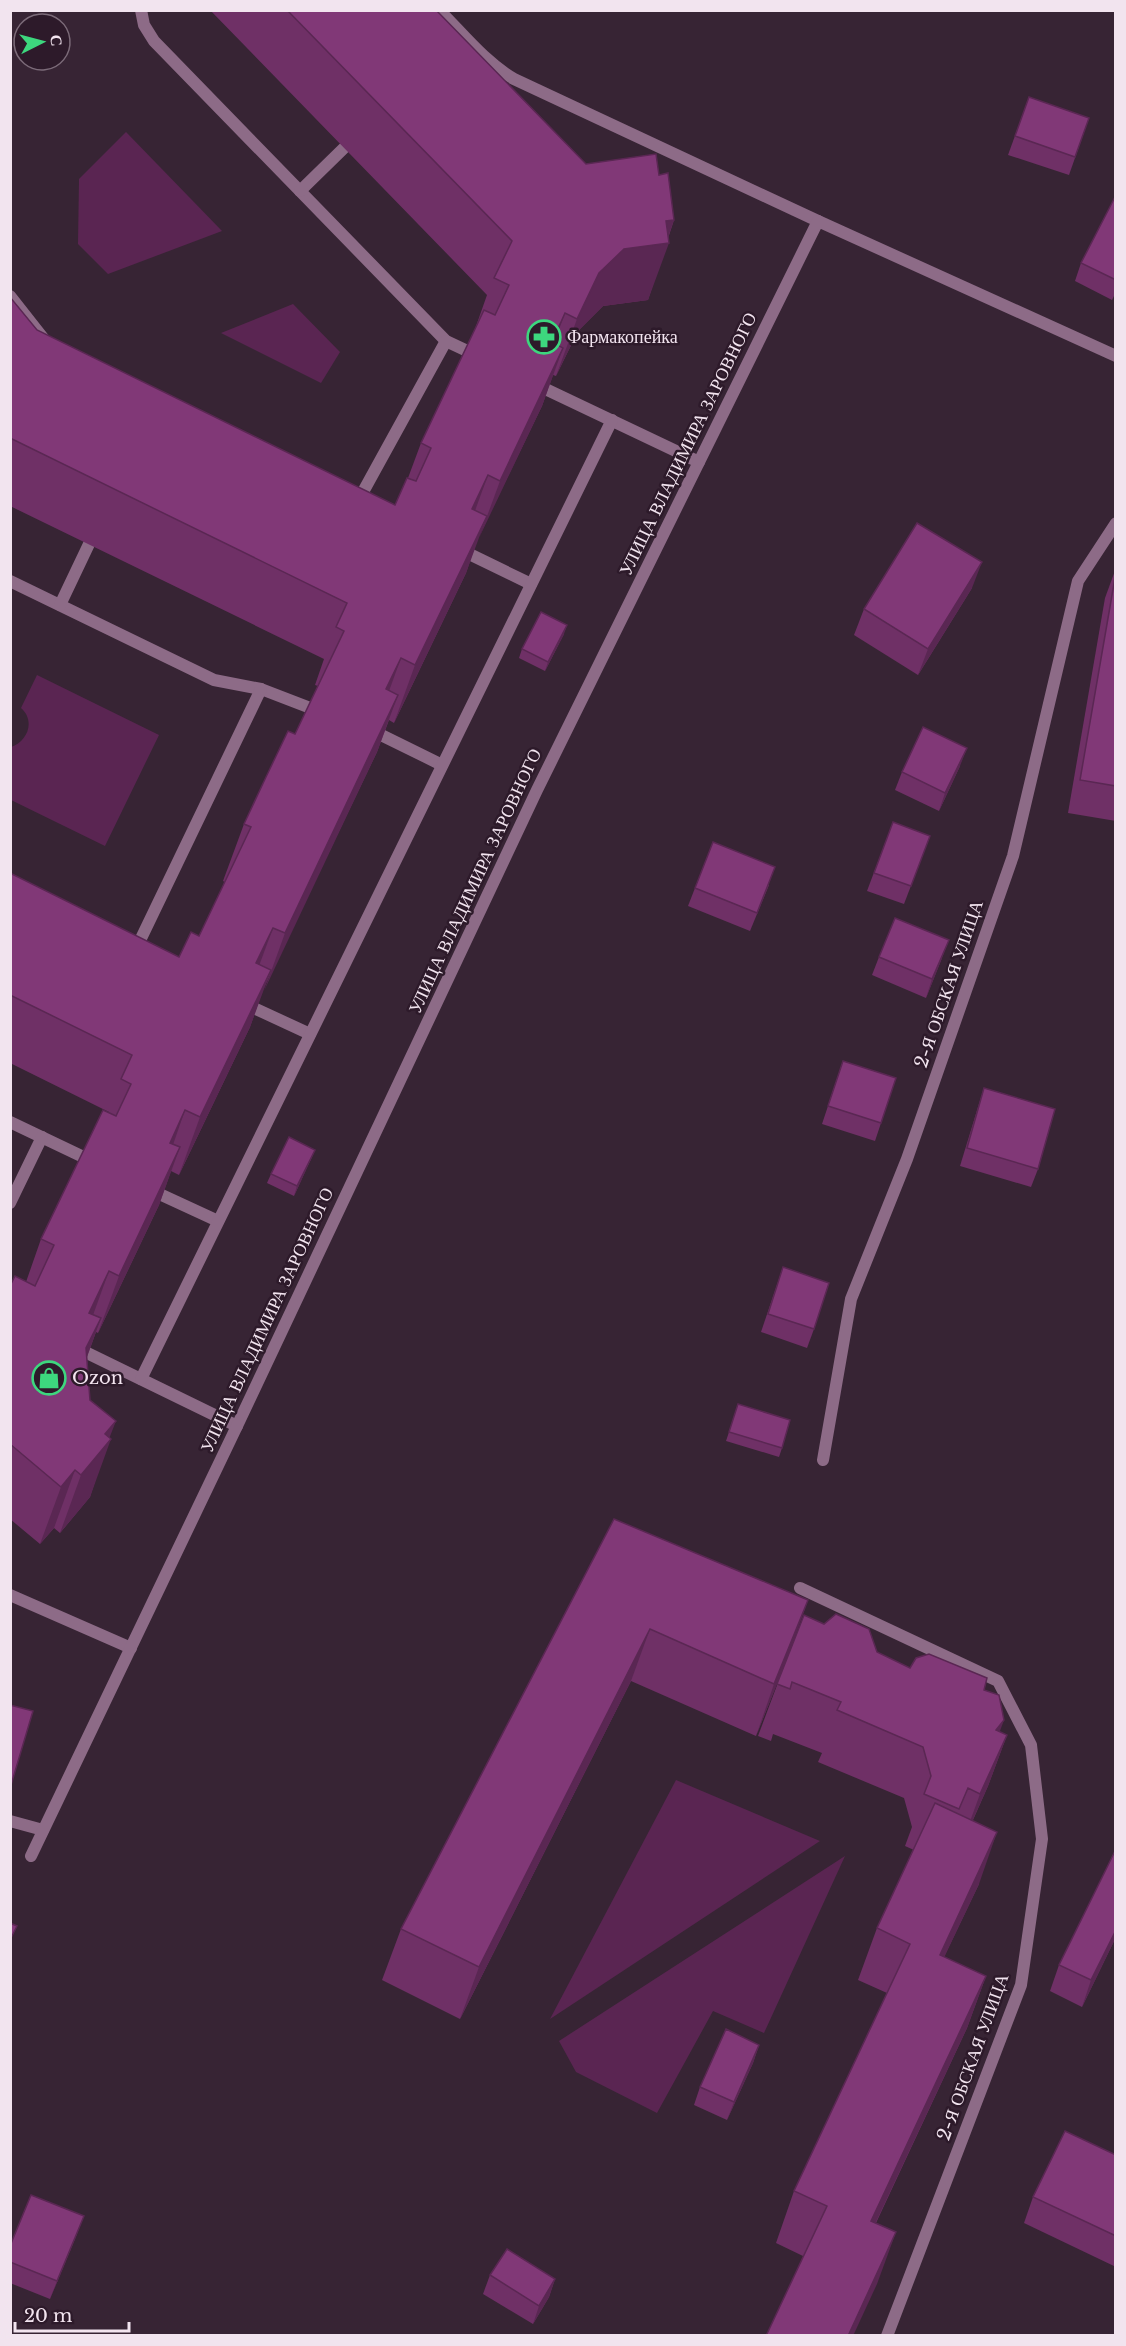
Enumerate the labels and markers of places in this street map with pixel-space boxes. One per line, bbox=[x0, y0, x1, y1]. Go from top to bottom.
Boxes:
pharmacy icon: Фармакопейка bbox=[526, 319, 562, 355]
place label: Фармакопейка bbox=[567, 326, 678, 348]
shop icon: Ozon bbox=[31, 1360, 67, 1396]
place label: Ozon bbox=[72, 1367, 123, 1389]

